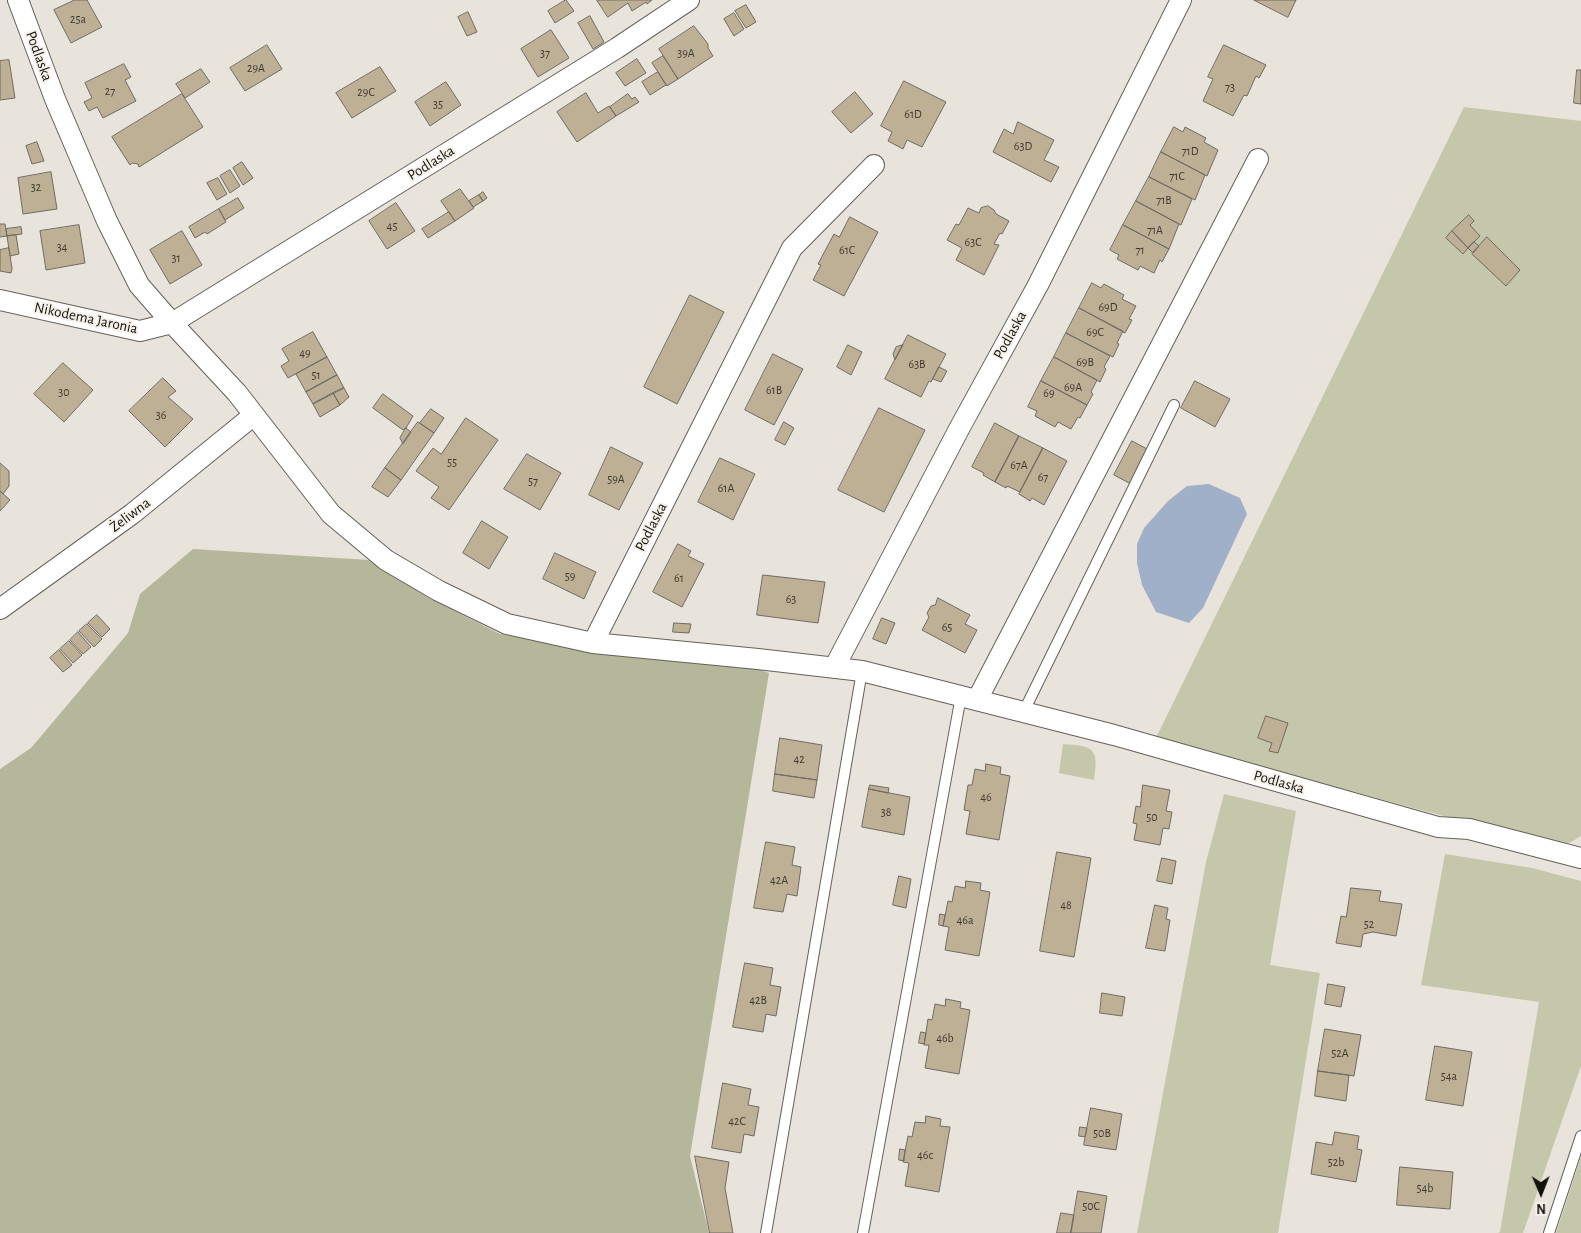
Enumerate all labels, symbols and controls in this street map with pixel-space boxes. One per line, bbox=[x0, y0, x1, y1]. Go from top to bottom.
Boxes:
house number: 25a bbox=[70, 12, 86, 26]
street label: Podlaska bbox=[22, 29, 56, 83]
house number: 37 bbox=[540, 46, 550, 60]
house number: 39A bbox=[677, 46, 695, 60]
house number: 29A bbox=[247, 61, 265, 75]
house number: 73 bbox=[1225, 80, 1235, 94]
house number: 27 bbox=[105, 84, 115, 98]
house number: 29C bbox=[357, 85, 375, 99]
house number: 35 bbox=[433, 97, 443, 111]
house number: 61D bbox=[904, 107, 922, 121]
house number: 63D bbox=[1014, 139, 1032, 153]
street label: Podlaska bbox=[404, 142, 458, 184]
house number: 71D bbox=[1182, 144, 1198, 158]
house number: 71C bbox=[1169, 169, 1185, 183]
house number: 32 bbox=[31, 180, 41, 194]
house number: 71B bbox=[1156, 193, 1172, 207]
house number: 45 bbox=[387, 219, 397, 233]
house number: 71A bbox=[1147, 223, 1163, 237]
house number: 63C bbox=[965, 235, 981, 249]
house number: 34 bbox=[57, 240, 67, 254]
house number: 61C bbox=[839, 243, 855, 257]
house number: 71 bbox=[1135, 243, 1145, 257]
house number: 31 bbox=[171, 251, 181, 265]
street label: Nikodema Jaronia bbox=[33, 298, 139, 338]
house number: 69D bbox=[1098, 300, 1118, 314]
street label: Podlaska bbox=[990, 308, 1030, 362]
house number: 69C bbox=[1086, 325, 1104, 339]
house number: 49 bbox=[299, 346, 311, 360]
house number: 69B bbox=[1076, 355, 1094, 369]
house number: 63B bbox=[908, 357, 926, 371]
house number: 51 bbox=[311, 368, 321, 382]
house number: 69A bbox=[1064, 380, 1082, 394]
house number: 61B bbox=[766, 383, 782, 397]
house number: 30 bbox=[58, 385, 70, 399]
house number: 69 bbox=[1043, 386, 1055, 400]
house number: 36 bbox=[156, 408, 166, 422]
house number: 55 bbox=[447, 455, 457, 469]
house number: 67A bbox=[1010, 458, 1028, 472]
house number: 67 bbox=[1038, 470, 1048, 484]
house number: 59A bbox=[607, 472, 625, 486]
house number: 57 bbox=[528, 474, 538, 488]
house number: 61A bbox=[718, 481, 734, 495]
street label: Żeliwna bbox=[106, 494, 154, 536]
street label: Podlaska bbox=[631, 500, 671, 554]
house number: 59 bbox=[565, 569, 575, 583]
house number: 61 bbox=[674, 571, 684, 585]
house number: 63 bbox=[786, 592, 796, 606]
house number: 65 bbox=[942, 620, 952, 634]
house number: 42 bbox=[793, 752, 805, 766]
street label: Podlaska bbox=[1252, 766, 1306, 798]
house number: 46 bbox=[980, 790, 992, 804]
house number: 38 bbox=[881, 805, 891, 819]
house number: 50 bbox=[1146, 810, 1158, 824]
house number: 42A bbox=[770, 873, 788, 887]
house number: 48 bbox=[1060, 898, 1072, 912]
house number: 46a bbox=[957, 913, 973, 927]
house number: 52 bbox=[1364, 917, 1374, 931]
house number: 42B bbox=[749, 993, 767, 1007]
house number: 46b bbox=[936, 1031, 954, 1045]
house number: 52A bbox=[1331, 1046, 1349, 1060]
house number: 54a bbox=[1441, 1069, 1457, 1083]
house number: 42C bbox=[728, 1114, 746, 1128]
house number: 50B bbox=[1093, 1126, 1111, 1140]
house number: 46c bbox=[917, 1148, 933, 1162]
house number: 52b bbox=[1328, 1155, 1344, 1169]
north arrow bbox=[1516, 1168, 1566, 1218]
house number: 54b bbox=[1417, 1181, 1433, 1195]
house number: 50C bbox=[1082, 1199, 1100, 1213]
text: N bbox=[1536, 1201, 1546, 1215]

